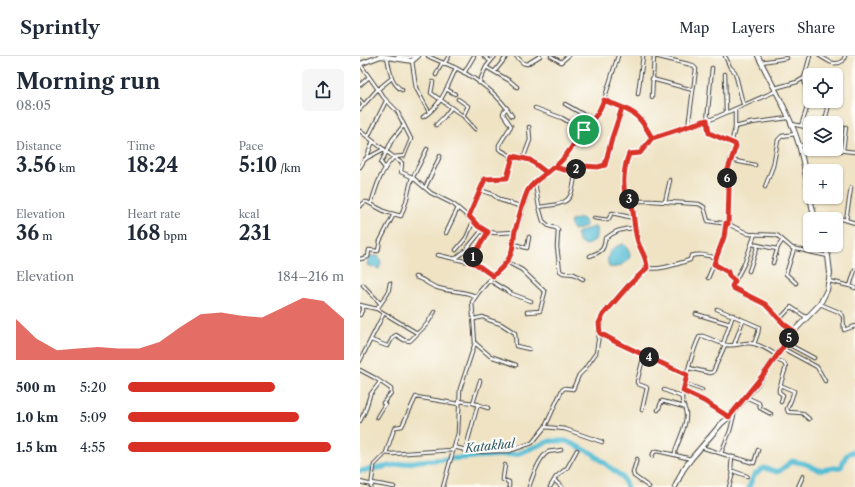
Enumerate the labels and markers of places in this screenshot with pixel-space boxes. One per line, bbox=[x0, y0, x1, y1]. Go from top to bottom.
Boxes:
pin bbox=[567, 113, 601, 147]
pin: 2 bbox=[566, 159, 586, 179]
pin: 6 bbox=[717, 168, 737, 188]
pin: 3 bbox=[619, 189, 639, 209]
pin: 1 bbox=[463, 247, 483, 267]
pin: 5 bbox=[779, 328, 799, 348]
pin: 4 bbox=[639, 347, 659, 367]

